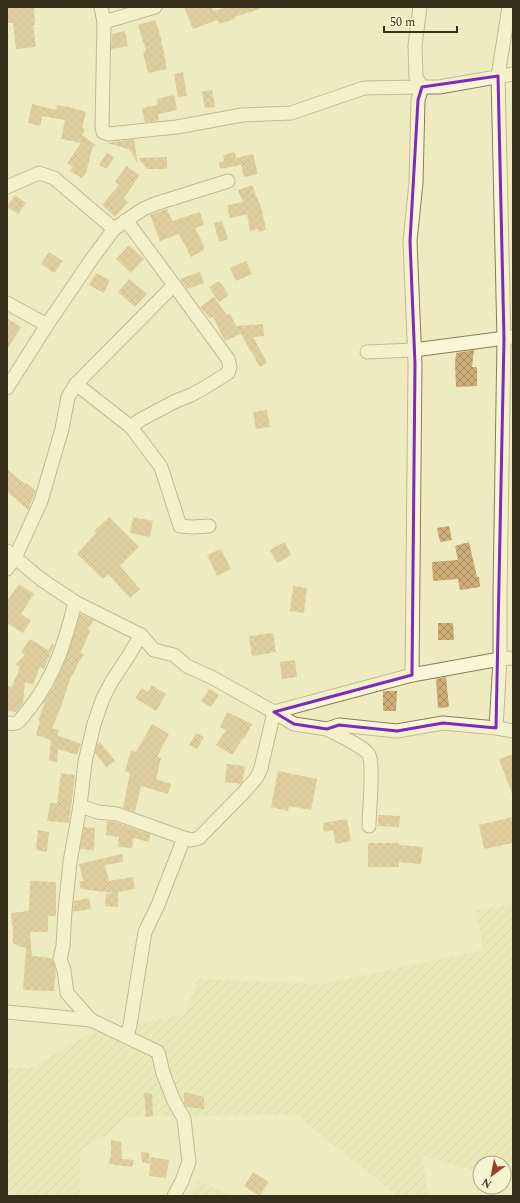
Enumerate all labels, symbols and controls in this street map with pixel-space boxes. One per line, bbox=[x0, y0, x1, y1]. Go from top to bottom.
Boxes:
scale bar bbox=[384, 8, 457, 34]
text: 50 m bbox=[390, 13, 415, 32]
north arrow bbox=[472, 1155, 512, 1195]
text: N bbox=[479, 1173, 495, 1193]

